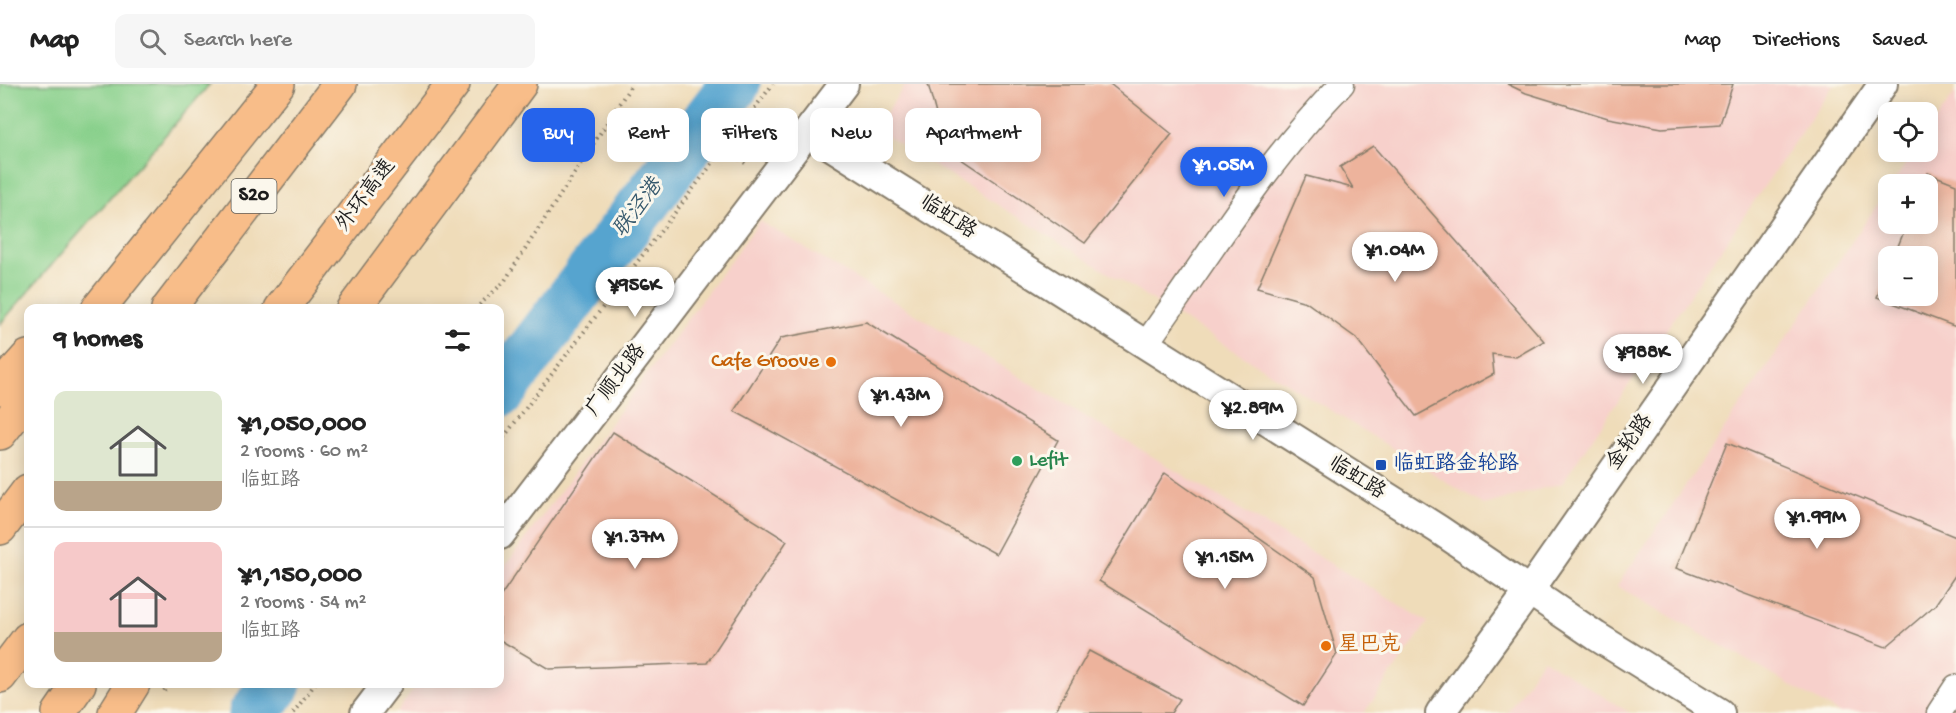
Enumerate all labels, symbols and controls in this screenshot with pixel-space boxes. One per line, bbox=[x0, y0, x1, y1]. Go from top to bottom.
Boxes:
search box bbox=[115, 14, 535, 68]
text: Map bbox=[30, 25, 79, 58]
icon: search bbox=[136, 25, 169, 58]
text: Search here bbox=[184, 28, 292, 54]
text: Map bbox=[1684, 29, 1721, 54]
text: Directions bbox=[1754, 29, 1839, 54]
text: Saved bbox=[1872, 29, 1926, 54]
map controls bbox=[1878, 102, 1938, 306]
button: locate bbox=[1878, 102, 1938, 162]
chip: Buy bbox=[522, 108, 595, 162]
chip: Rent bbox=[607, 108, 689, 162]
chip: Filters bbox=[701, 108, 798, 162]
chip: New bbox=[810, 108, 893, 162]
chip: Apartment bbox=[905, 108, 1041, 162]
pin: ¥1.05M bbox=[1175, 147, 1273, 198]
street label: 外环高速 bbox=[330, 154, 402, 237]
text: ¥1.05M bbox=[1194, 155, 1254, 178]
water label: 联泾港 bbox=[608, 173, 670, 243]
button: + bbox=[1878, 174, 1938, 234]
road number: S20 bbox=[232, 179, 276, 213]
street label: 临虹路 bbox=[914, 189, 981, 246]
pin: ¥1.04M bbox=[1346, 232, 1444, 283]
text: ¥1.04M bbox=[1366, 240, 1424, 263]
button: − bbox=[1878, 246, 1938, 306]
pin: ¥956K bbox=[593, 267, 677, 318]
text: ¥956K bbox=[610, 275, 660, 298]
icon: filters bbox=[441, 324, 474, 357]
text: 9 homes bbox=[54, 325, 142, 356]
pin: ¥988K bbox=[1601, 334, 1685, 385]
street label: 广顺北路 bbox=[580, 339, 652, 422]
text: ¥988K bbox=[1617, 342, 1669, 365]
place label: Cafe Groove bbox=[711, 350, 820, 375]
marker: Cafe Groove bbox=[824, 355, 838, 369]
pin: ¥1.43M bbox=[852, 377, 950, 428]
text: ¥1.43M bbox=[872, 385, 930, 408]
pin: ¥2.89M bbox=[1204, 390, 1302, 441]
text: ¥2.89M bbox=[1223, 398, 1283, 421]
street label: 金轮路 bbox=[1601, 409, 1659, 476]
text: ¥1,050,000 bbox=[240, 410, 366, 441]
icon: home bbox=[102, 415, 174, 487]
text: 2 rooms · 60 m² bbox=[240, 441, 368, 464]
place label: Lefit bbox=[1029, 449, 1070, 474]
street label: 临虹路 bbox=[1323, 450, 1390, 506]
place label: 临虹路金轮路 bbox=[1393, 451, 1519, 478]
marker: Lefit bbox=[1010, 454, 1024, 468]
marker: 临虹路金轮路 bbox=[1374, 458, 1388, 472]
text: 临虹路 bbox=[240, 470, 300, 493]
pin: ¥1.99M bbox=[1768, 499, 1866, 550]
text: ¥1.99M bbox=[1788, 507, 1846, 530]
pin: ¥1.37M bbox=[586, 519, 684, 570]
text: ¥1.37M bbox=[606, 527, 664, 550]
pin: ¥1.15M bbox=[1176, 539, 1274, 590]
text: ¥1.15M bbox=[1197, 547, 1253, 570]
text: ¥1,150,000 bbox=[240, 561, 362, 592]
icon: home bbox=[102, 566, 174, 638]
text: 2 rooms · 54 m² bbox=[240, 592, 367, 615]
text: 临虹路 bbox=[240, 621, 300, 644]
place label: 星巴克 bbox=[1338, 632, 1401, 659]
marker: 星巴克 bbox=[1319, 639, 1333, 653]

